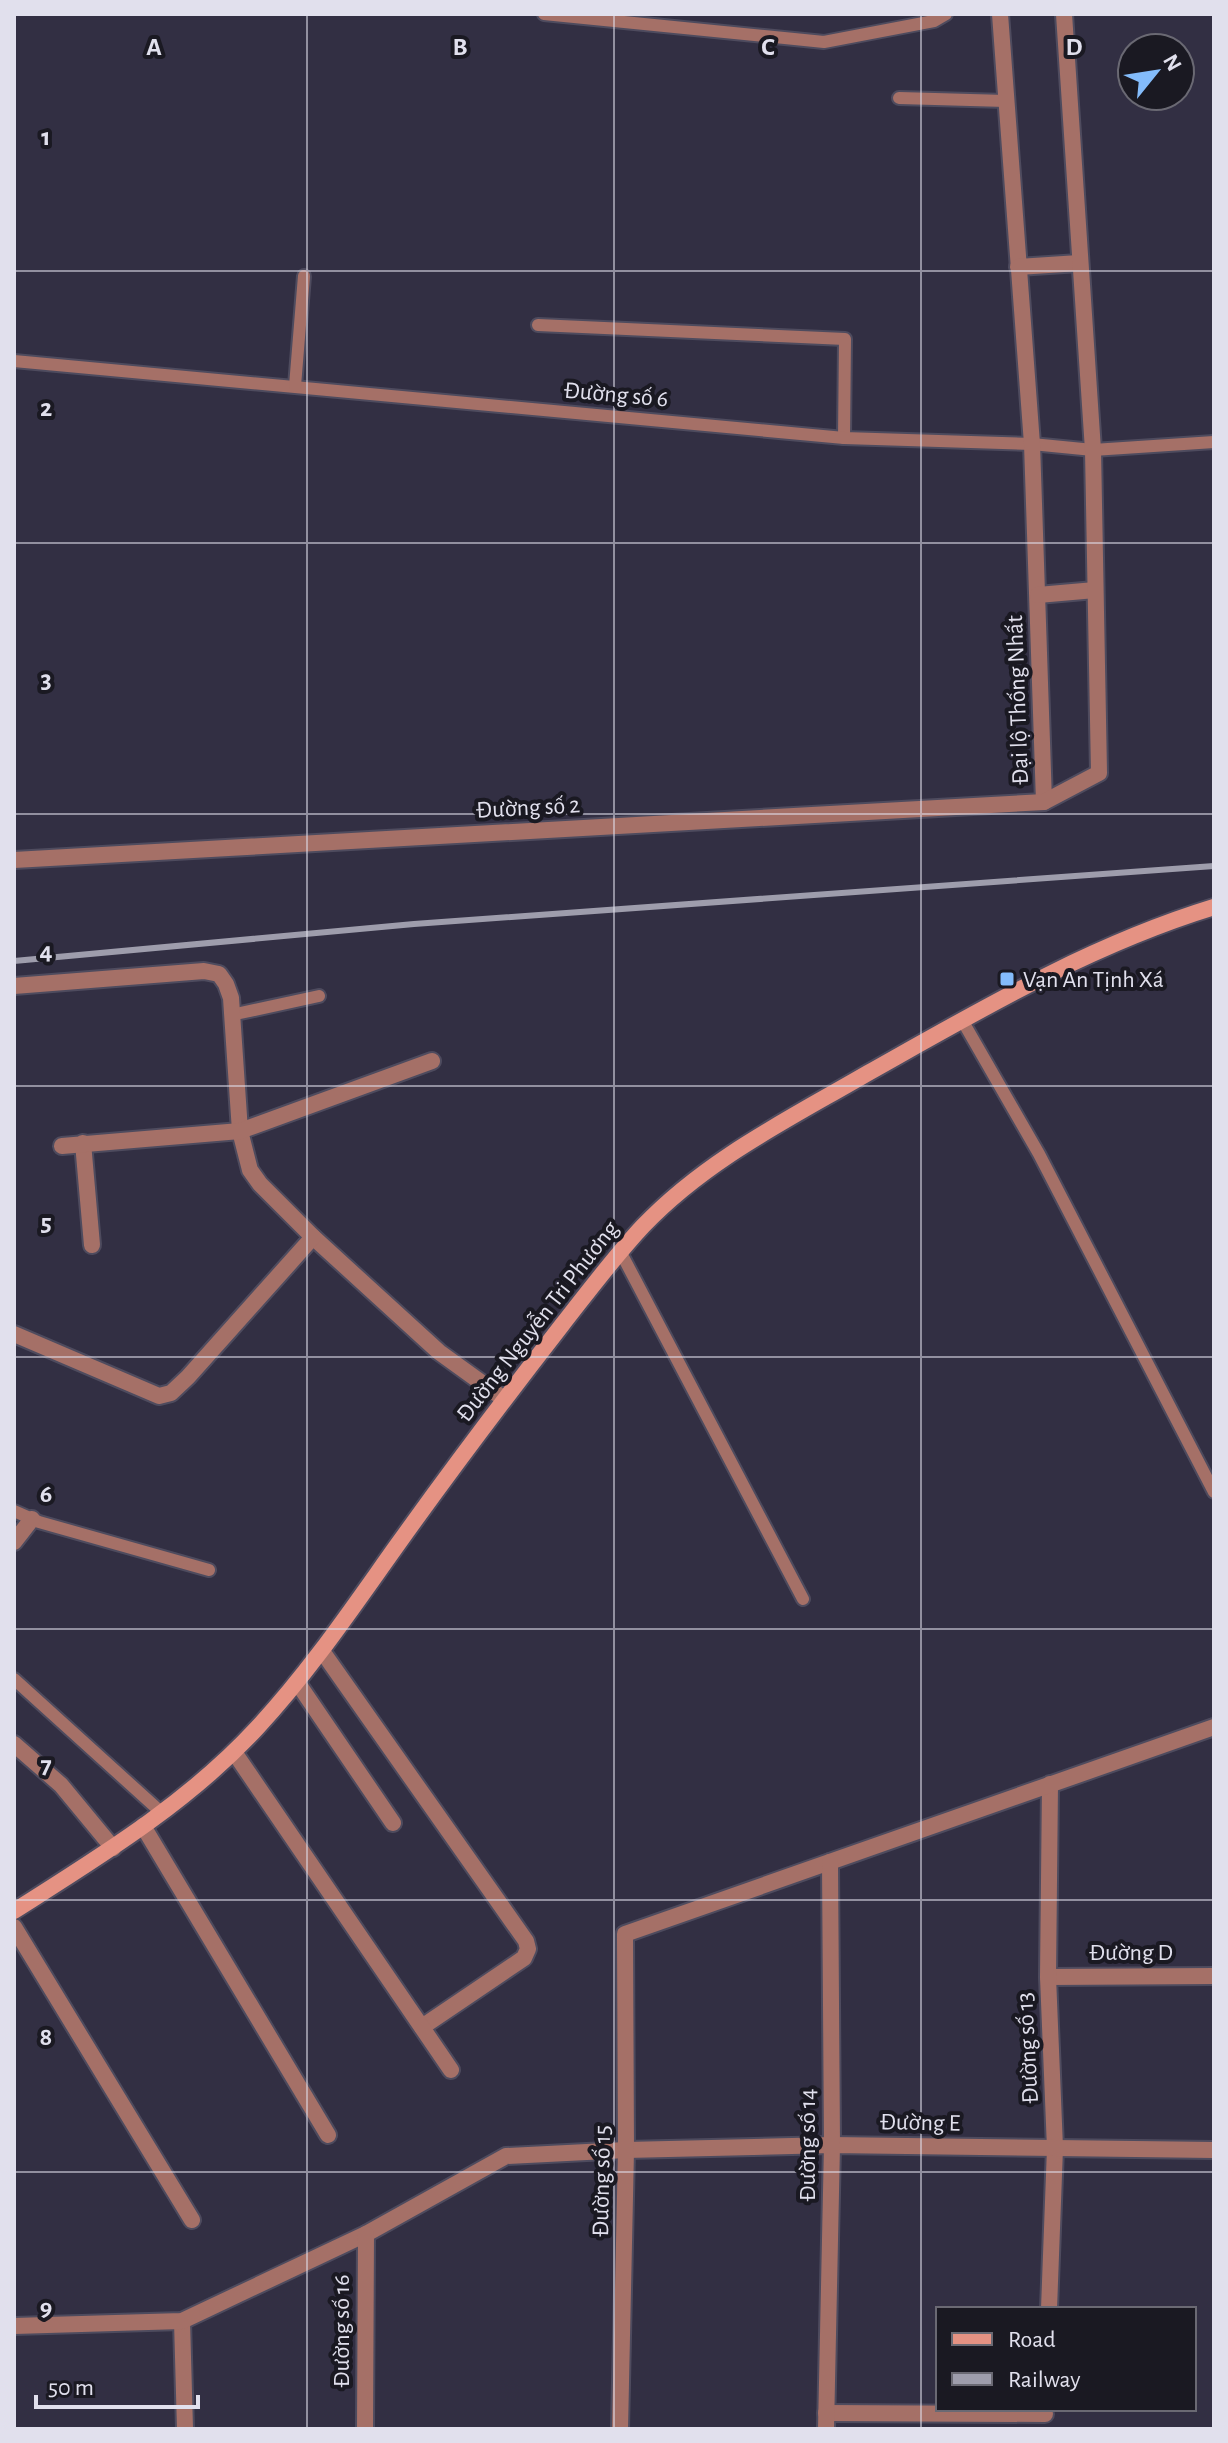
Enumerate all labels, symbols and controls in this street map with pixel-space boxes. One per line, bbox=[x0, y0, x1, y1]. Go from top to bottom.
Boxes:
north arrow bbox=[1116, 32, 1196, 112]
text: A bbox=[146, 34, 162, 60]
text: B bbox=[452, 34, 468, 60]
text: C bbox=[761, 34, 775, 60]
text: D bbox=[1065, 34, 1083, 60]
text: N bbox=[1159, 50, 1186, 75]
text: 1 bbox=[41, 124, 51, 150]
street label: Đường số 6 bbox=[563, 378, 669, 412]
text: 2 bbox=[40, 395, 52, 421]
street label: Đại lộ Thống Nhất bbox=[1003, 614, 1033, 785]
text: 3 bbox=[40, 667, 52, 693]
street label: Đường số 2 bbox=[475, 793, 581, 823]
text: 4 bbox=[39, 938, 53, 964]
place label: Vạn An Tịnh Xá bbox=[1023, 968, 1164, 992]
marker: Vạn An Tịnh Xá bbox=[998, 970, 1016, 988]
text: 5 bbox=[40, 1210, 52, 1236]
street label: Đường Nguyễn Tri Phương bbox=[451, 1216, 624, 1426]
text: 6 bbox=[40, 1481, 52, 1507]
text: 7 bbox=[40, 1752, 52, 1778]
street label: Đường D bbox=[1089, 1941, 1173, 1965]
street label: Đường số 13 bbox=[1013, 1992, 1043, 2104]
text: 8 bbox=[40, 2024, 52, 2050]
street label: Đường số 14 bbox=[796, 2088, 820, 2202]
street label: Đường E bbox=[880, 2110, 961, 2136]
street label: Đường số 15 bbox=[589, 2125, 615, 2237]
street label: Đường số 16 bbox=[330, 2275, 354, 2387]
text: 9 bbox=[40, 2295, 52, 2321]
legend bbox=[936, 2307, 1196, 2411]
text: Road bbox=[1008, 2328, 1056, 2352]
scale bar bbox=[36, 2359, 198, 2409]
text: Railway bbox=[1008, 2368, 1080, 2392]
text: 50 m bbox=[48, 2376, 94, 2400]

